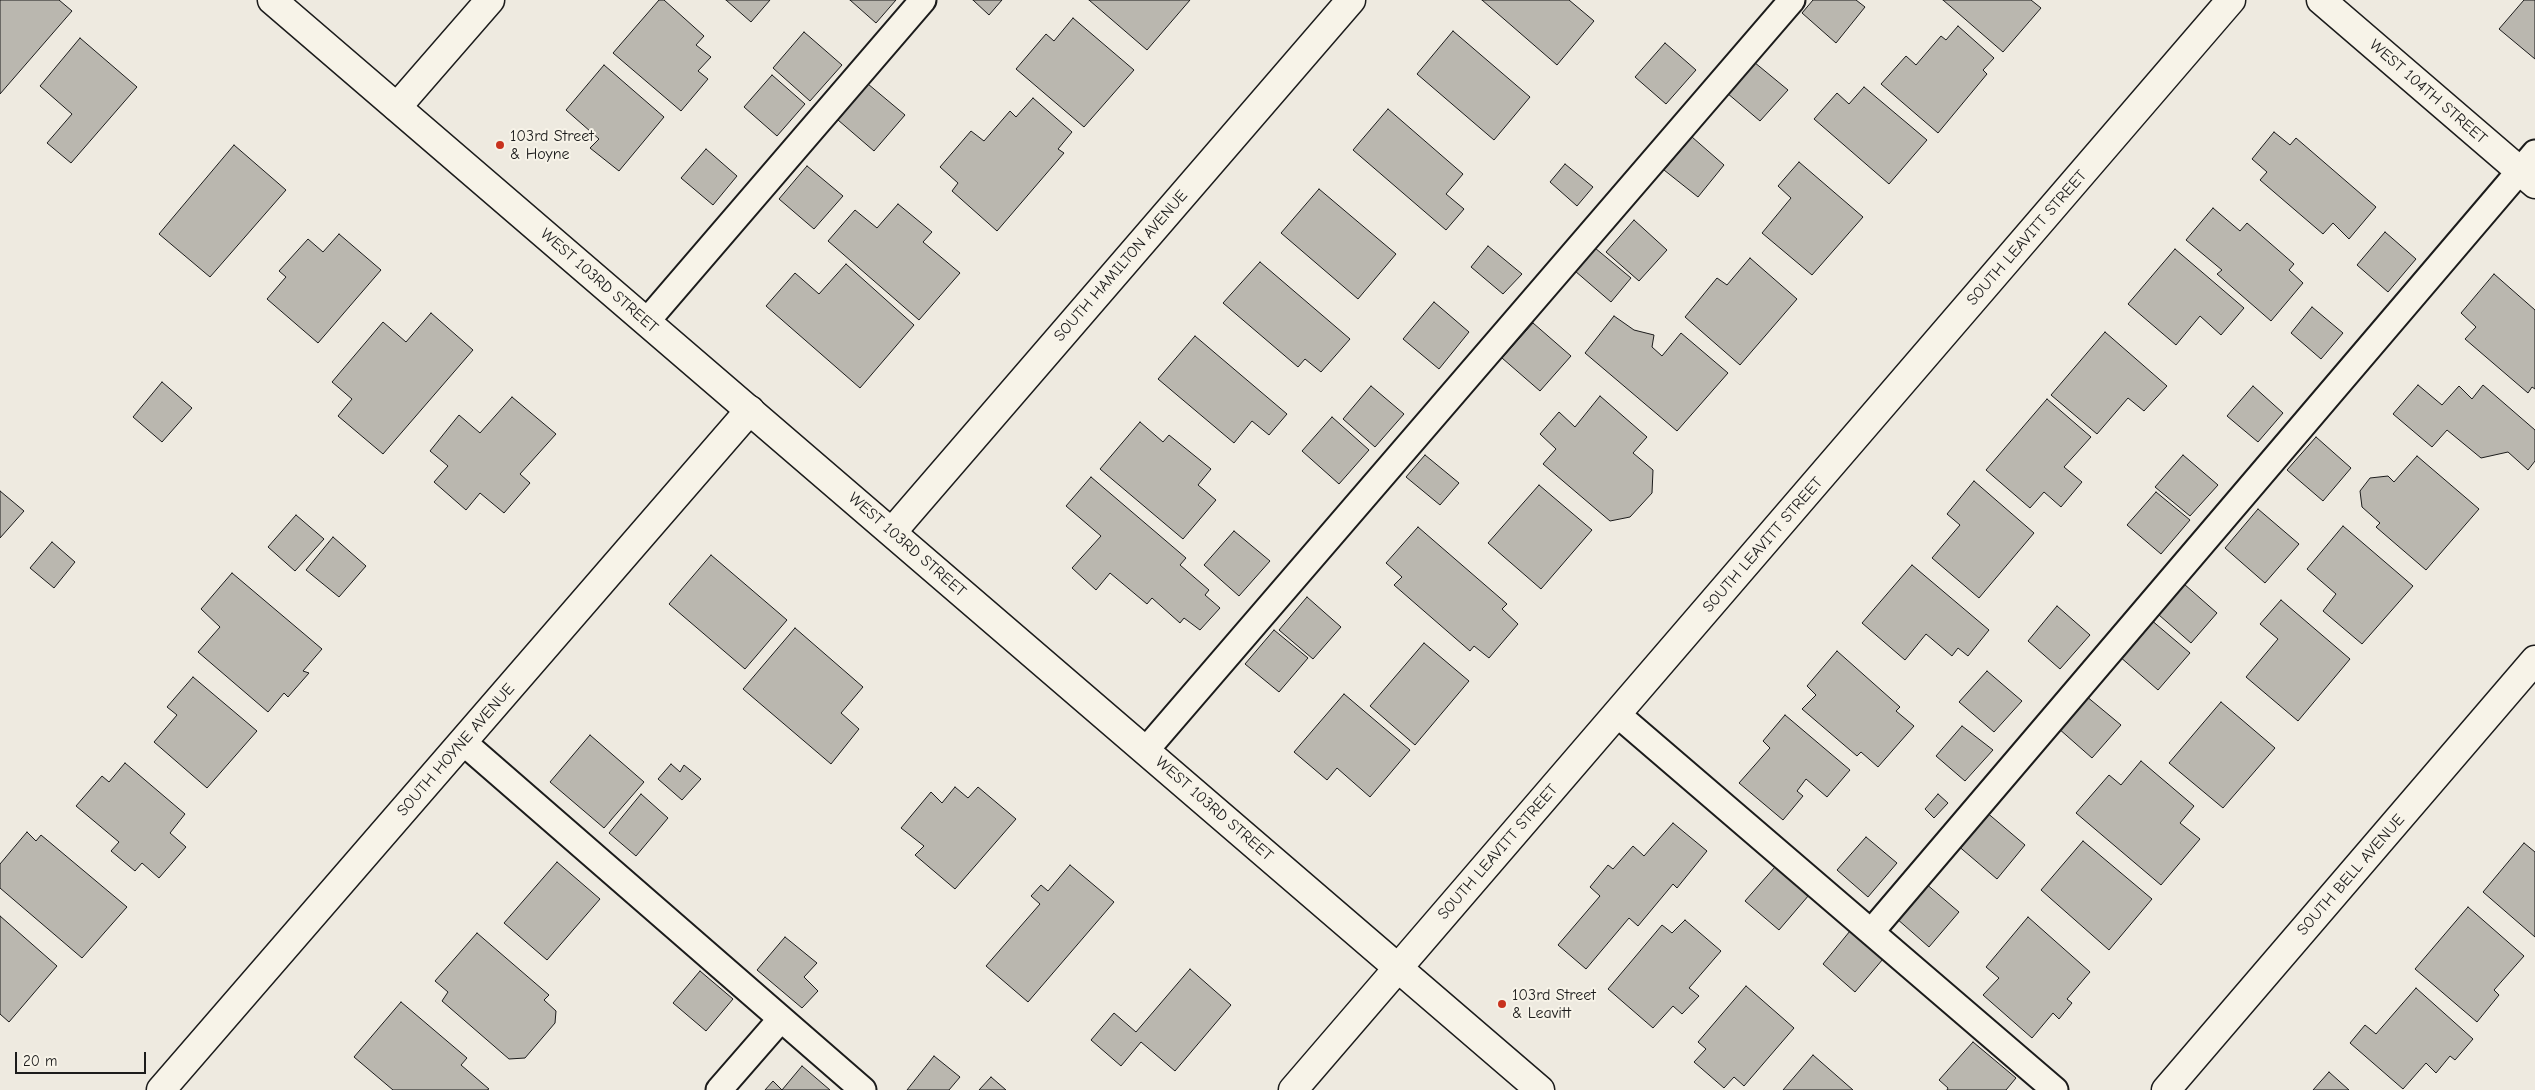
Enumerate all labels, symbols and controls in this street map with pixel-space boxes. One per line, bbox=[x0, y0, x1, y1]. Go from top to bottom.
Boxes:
street label: WEST 104TH STREET bbox=[2365, 36, 2491, 148]
place label: 103rd Street & Hoyne bbox=[510, 126, 594, 164]
marker: 103rd Street & Hoyne bbox=[494, 139, 506, 151]
street label: SOUTH LEAVITT STREET bbox=[1963, 166, 2091, 310]
street label: SOUTH HAMILTON AVENUE bbox=[1050, 186, 1192, 346]
street label: WEST 103RD STREET bbox=[536, 225, 662, 337]
street label: SOUTH LEAVITT STREET bbox=[1699, 473, 1827, 617]
street label: WEST 103RD STREET bbox=[844, 489, 970, 601]
street label: SOUTH HOYNE AVENUE bbox=[393, 680, 519, 820]
street label: WEST 103RD STREET bbox=[1151, 753, 1277, 865]
street label: SOUTH LEAVITT STREET bbox=[1434, 780, 1562, 924]
street label: SOUTH BELL AVENUE bbox=[2293, 810, 2409, 940]
place label: 103rd Street & Leavitt bbox=[1512, 985, 1596, 1023]
marker: 103rd Street & Leavitt bbox=[1496, 998, 1508, 1010]
scale bar bbox=[18, 1042, 149, 1074]
text: 20 m bbox=[23, 1052, 57, 1070]

